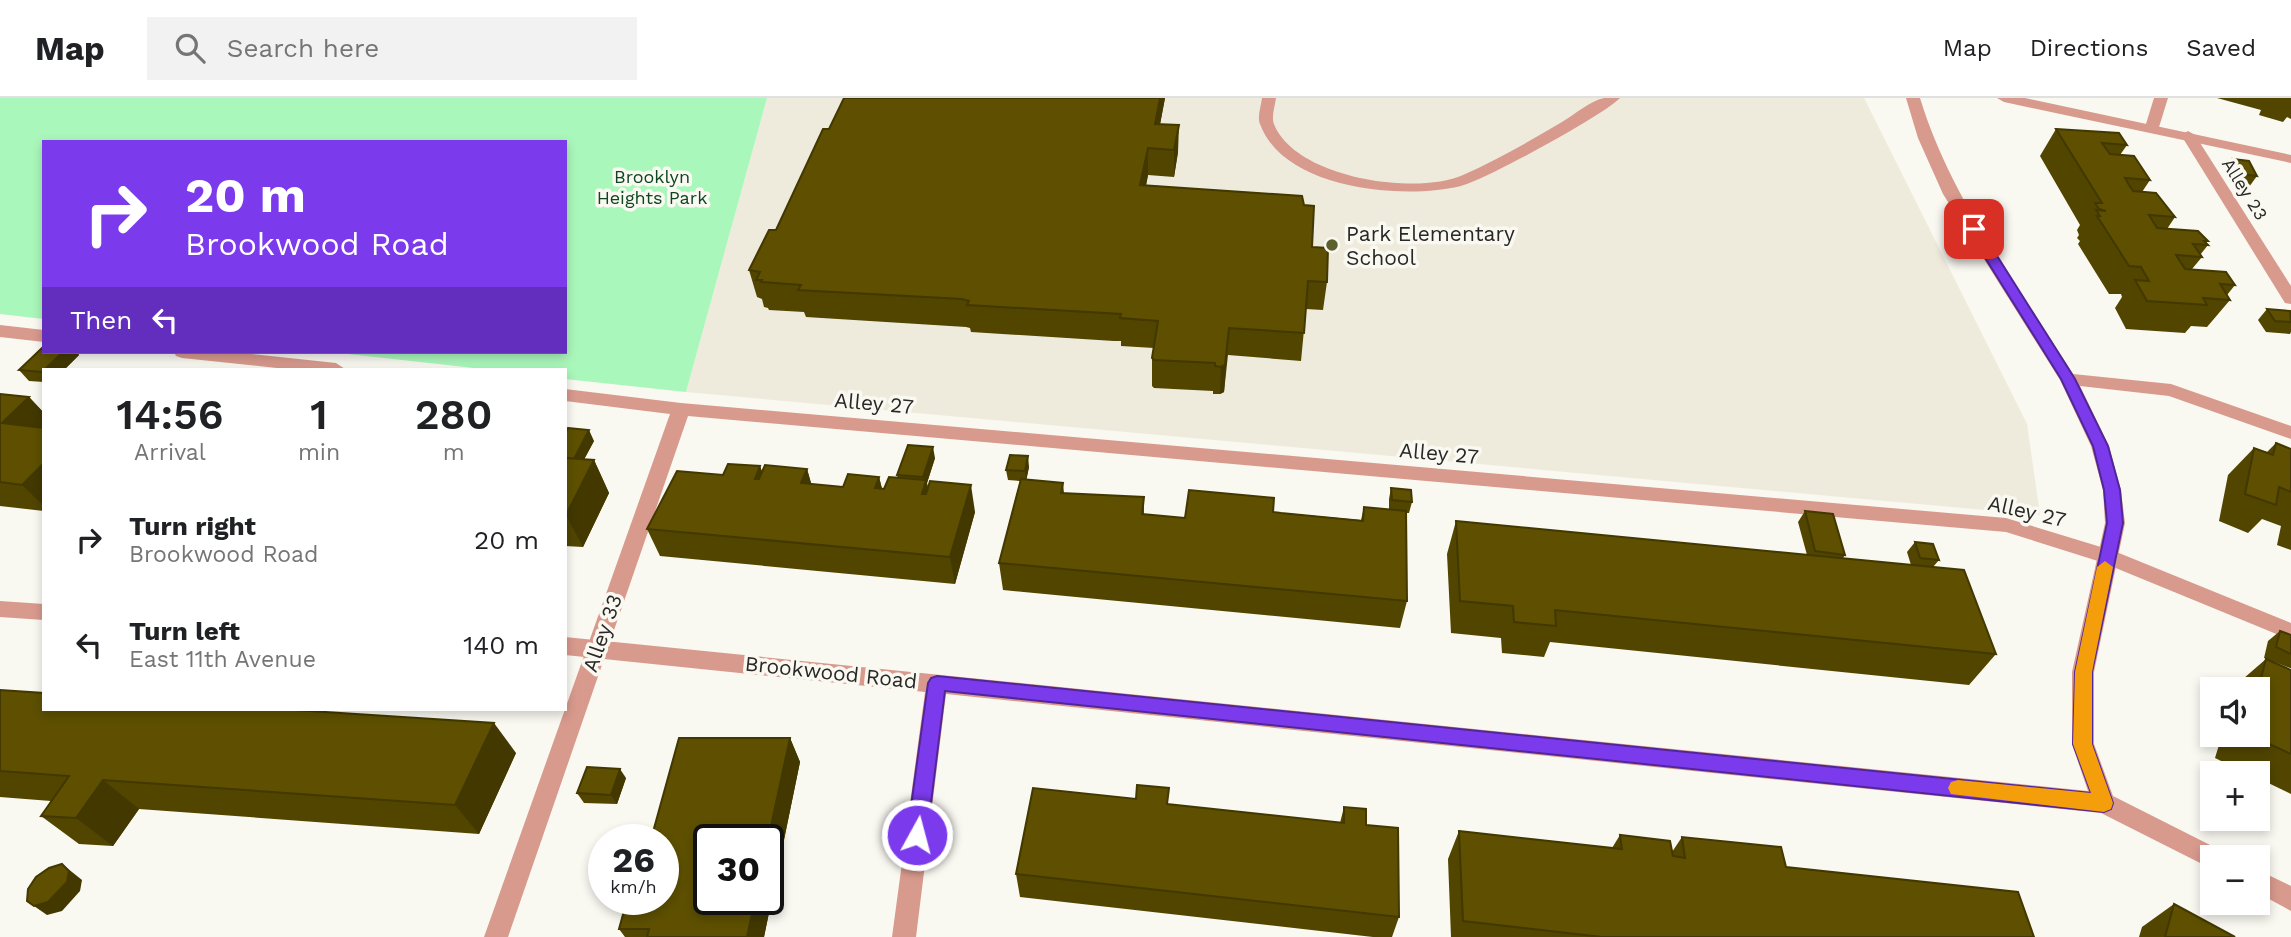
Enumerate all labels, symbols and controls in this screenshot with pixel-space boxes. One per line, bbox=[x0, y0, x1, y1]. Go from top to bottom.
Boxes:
search box bbox=[147, 17, 637, 80]
text: Map bbox=[35, 29, 105, 68]
icon: search bbox=[171, 29, 209, 67]
text: Search here bbox=[227, 33, 379, 63]
text: Map bbox=[1943, 34, 1992, 62]
text: Directions bbox=[2030, 34, 2148, 62]
text: Saved bbox=[2186, 34, 2256, 62]
street label: Alley 23 bbox=[2218, 154, 2272, 224]
text: 20 m bbox=[185, 166, 306, 224]
park label: Brooklyn Heights Park bbox=[597, 166, 707, 208]
icon: right bbox=[70, 168, 161, 259]
pin bbox=[1944, 199, 2004, 259]
icon: arrive bbox=[1955, 210, 1993, 248]
place label: Park Elementary School bbox=[1346, 221, 1515, 270]
text: Brookwood Road bbox=[185, 225, 449, 263]
marker: Park Elementary School bbox=[1324, 237, 1340, 253]
icon: left bbox=[146, 301, 184, 339]
text: Then bbox=[70, 305, 132, 335]
street label: Alley 27 bbox=[833, 387, 915, 419]
text: 14:56 bbox=[117, 390, 223, 439]
text: 1 bbox=[310, 390, 328, 439]
text: 280 bbox=[415, 390, 492, 439]
street label: Alley 27 bbox=[1398, 437, 1480, 469]
text: Arrival bbox=[134, 439, 206, 466]
text: min bbox=[298, 439, 340, 466]
text: m bbox=[443, 439, 465, 466]
street label: Alley 27 bbox=[1986, 490, 2069, 532]
text: Turn right bbox=[129, 511, 256, 541]
icon: right bbox=[70, 521, 108, 559]
text: 20 m bbox=[474, 525, 539, 555]
text: Brookwood Road bbox=[129, 541, 319, 568]
street label: Alley 33 bbox=[577, 591, 627, 675]
text: Turn left bbox=[129, 616, 240, 646]
icon: left bbox=[70, 626, 108, 664]
text: 140 m bbox=[463, 630, 539, 660]
text: East 11th Avenue bbox=[129, 646, 316, 673]
street label: Brookwood Road bbox=[744, 651, 918, 693]
map controls bbox=[2200, 677, 2270, 915]
button: sound bbox=[2200, 677, 2270, 747]
button: + bbox=[2200, 761, 2270, 831]
position arrow bbox=[880, 798, 954, 872]
speed limit sign: 30 bbox=[693, 824, 784, 915]
text: 26 bbox=[612, 839, 655, 881]
button: − bbox=[2200, 845, 2270, 915]
text: km/h bbox=[610, 876, 657, 897]

